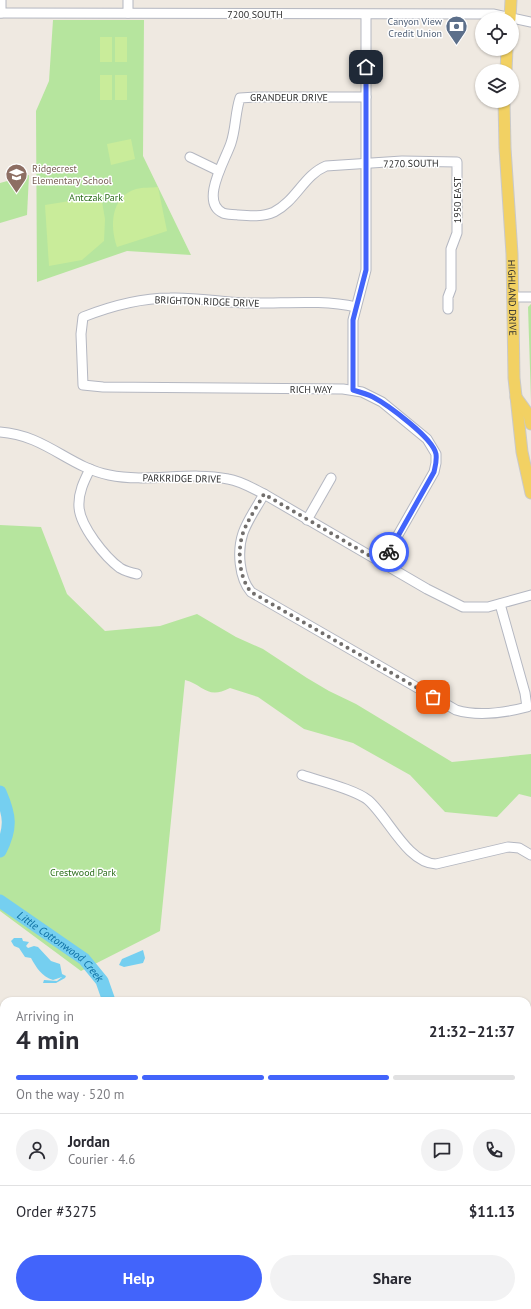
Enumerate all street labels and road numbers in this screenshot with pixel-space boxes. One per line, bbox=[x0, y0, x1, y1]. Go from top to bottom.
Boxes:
street label: 7200 SOUTH bbox=[227, 8, 283, 21]
street label: GRANDEUR DRIVE bbox=[250, 91, 328, 104]
street label: 7270 SOUTH bbox=[383, 157, 439, 170]
street label: 1950 EAST bbox=[451, 176, 464, 223]
street label: HIGHLAND DRIVE bbox=[505, 260, 519, 336]
street label: BRIGHTON RIDGE DRIVE bbox=[154, 293, 260, 310]
street label: RICH WAY bbox=[290, 383, 333, 396]
street label: PARKRIDGE DRIVE bbox=[142, 471, 222, 486]

